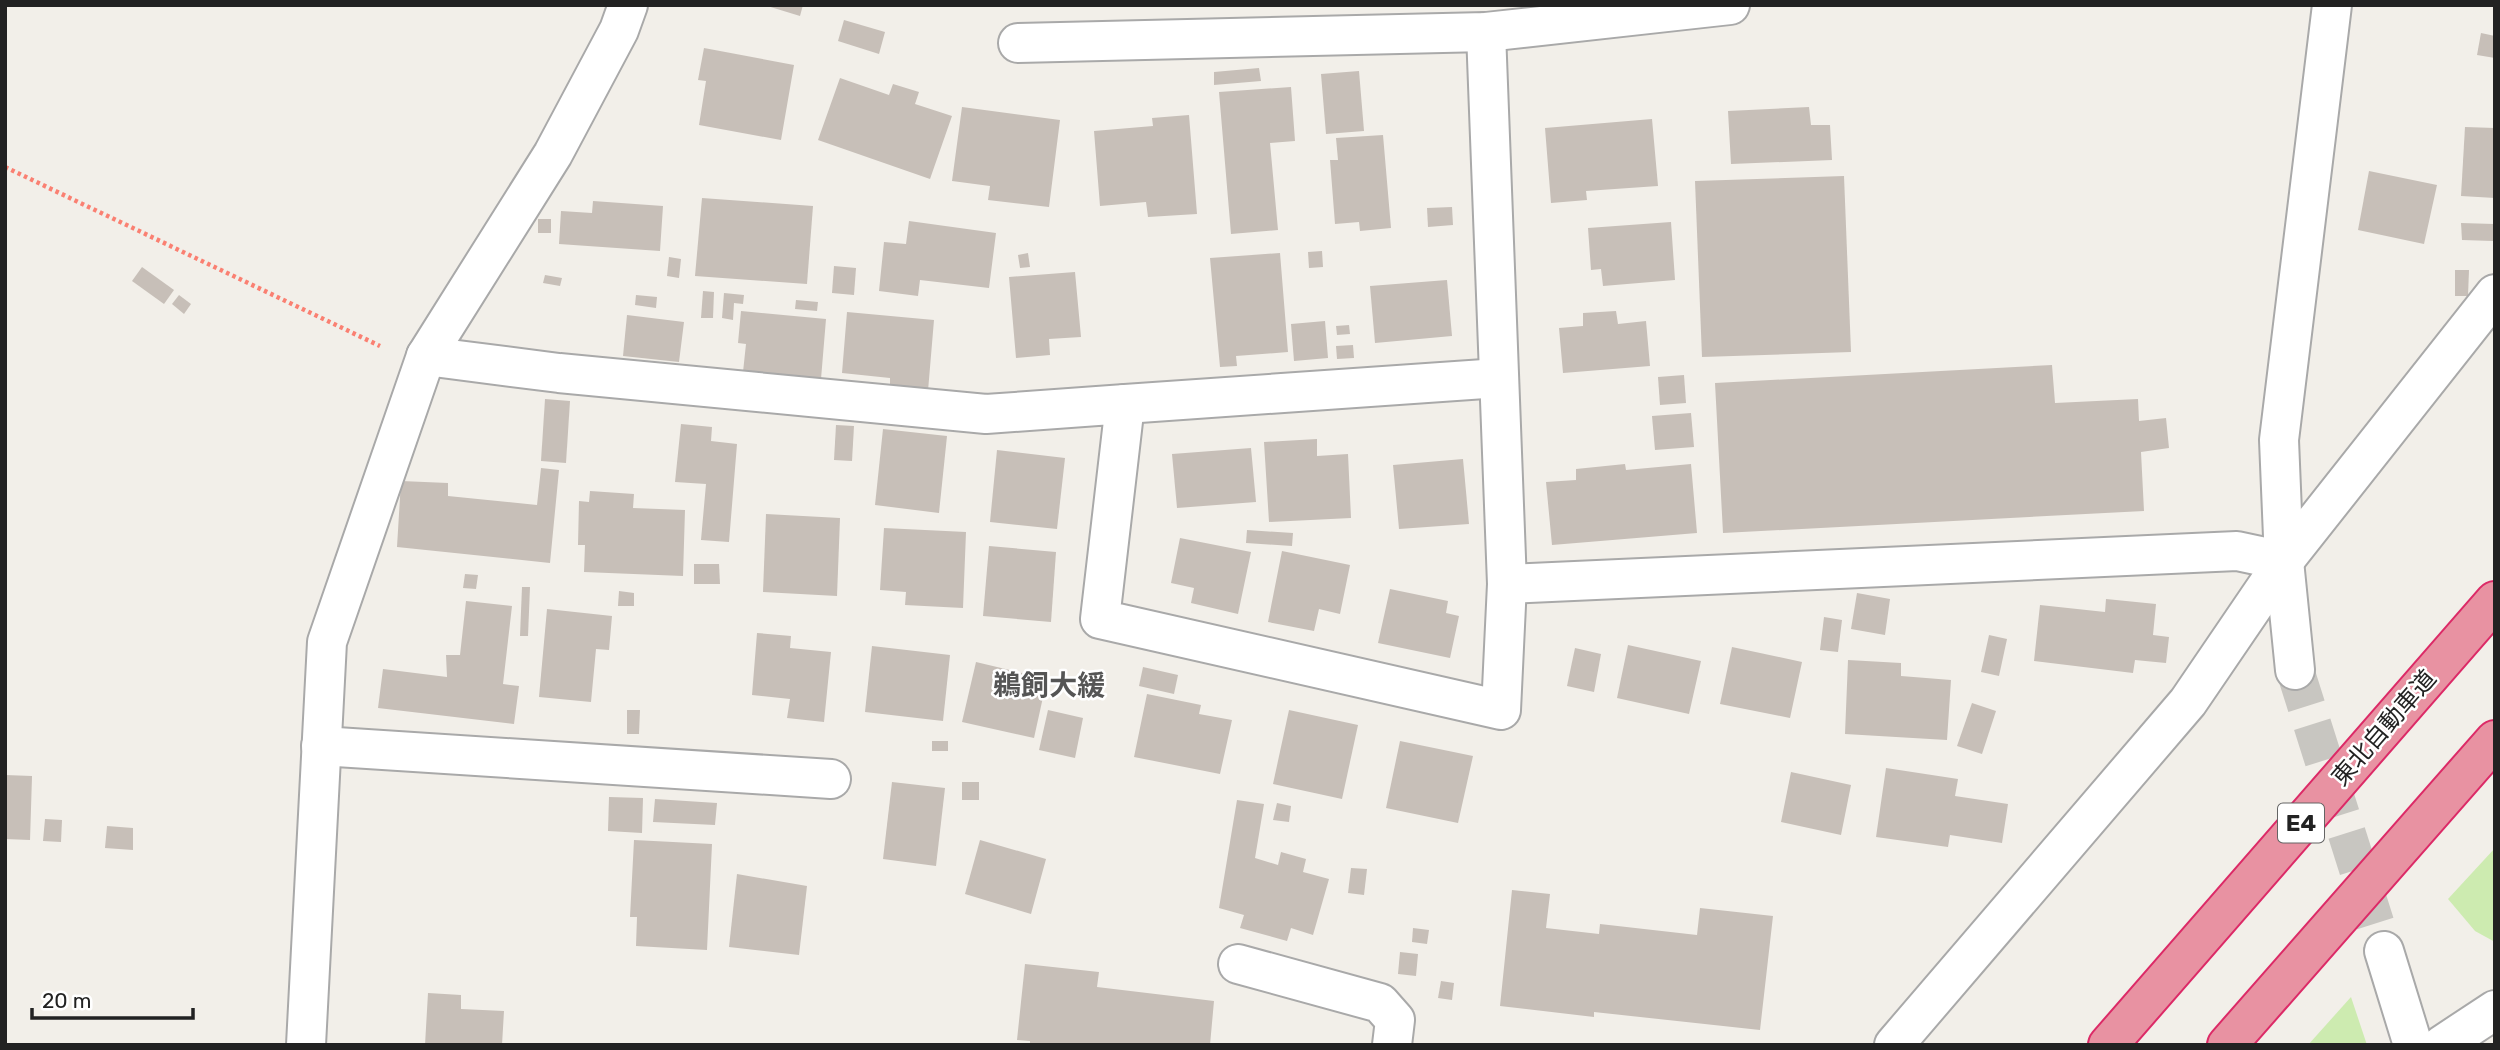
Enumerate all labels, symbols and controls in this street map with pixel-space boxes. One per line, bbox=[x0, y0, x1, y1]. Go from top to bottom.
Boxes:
street label: 東北自動車道 bbox=[2326, 664, 2442, 792]
district label: 鵜飼大緩 bbox=[993, 669, 1105, 702]
road number: E4 bbox=[2278, 804, 2324, 842]
scale bar bbox=[32, 976, 192, 1020]
text: 20 m bbox=[42, 988, 91, 1013]

